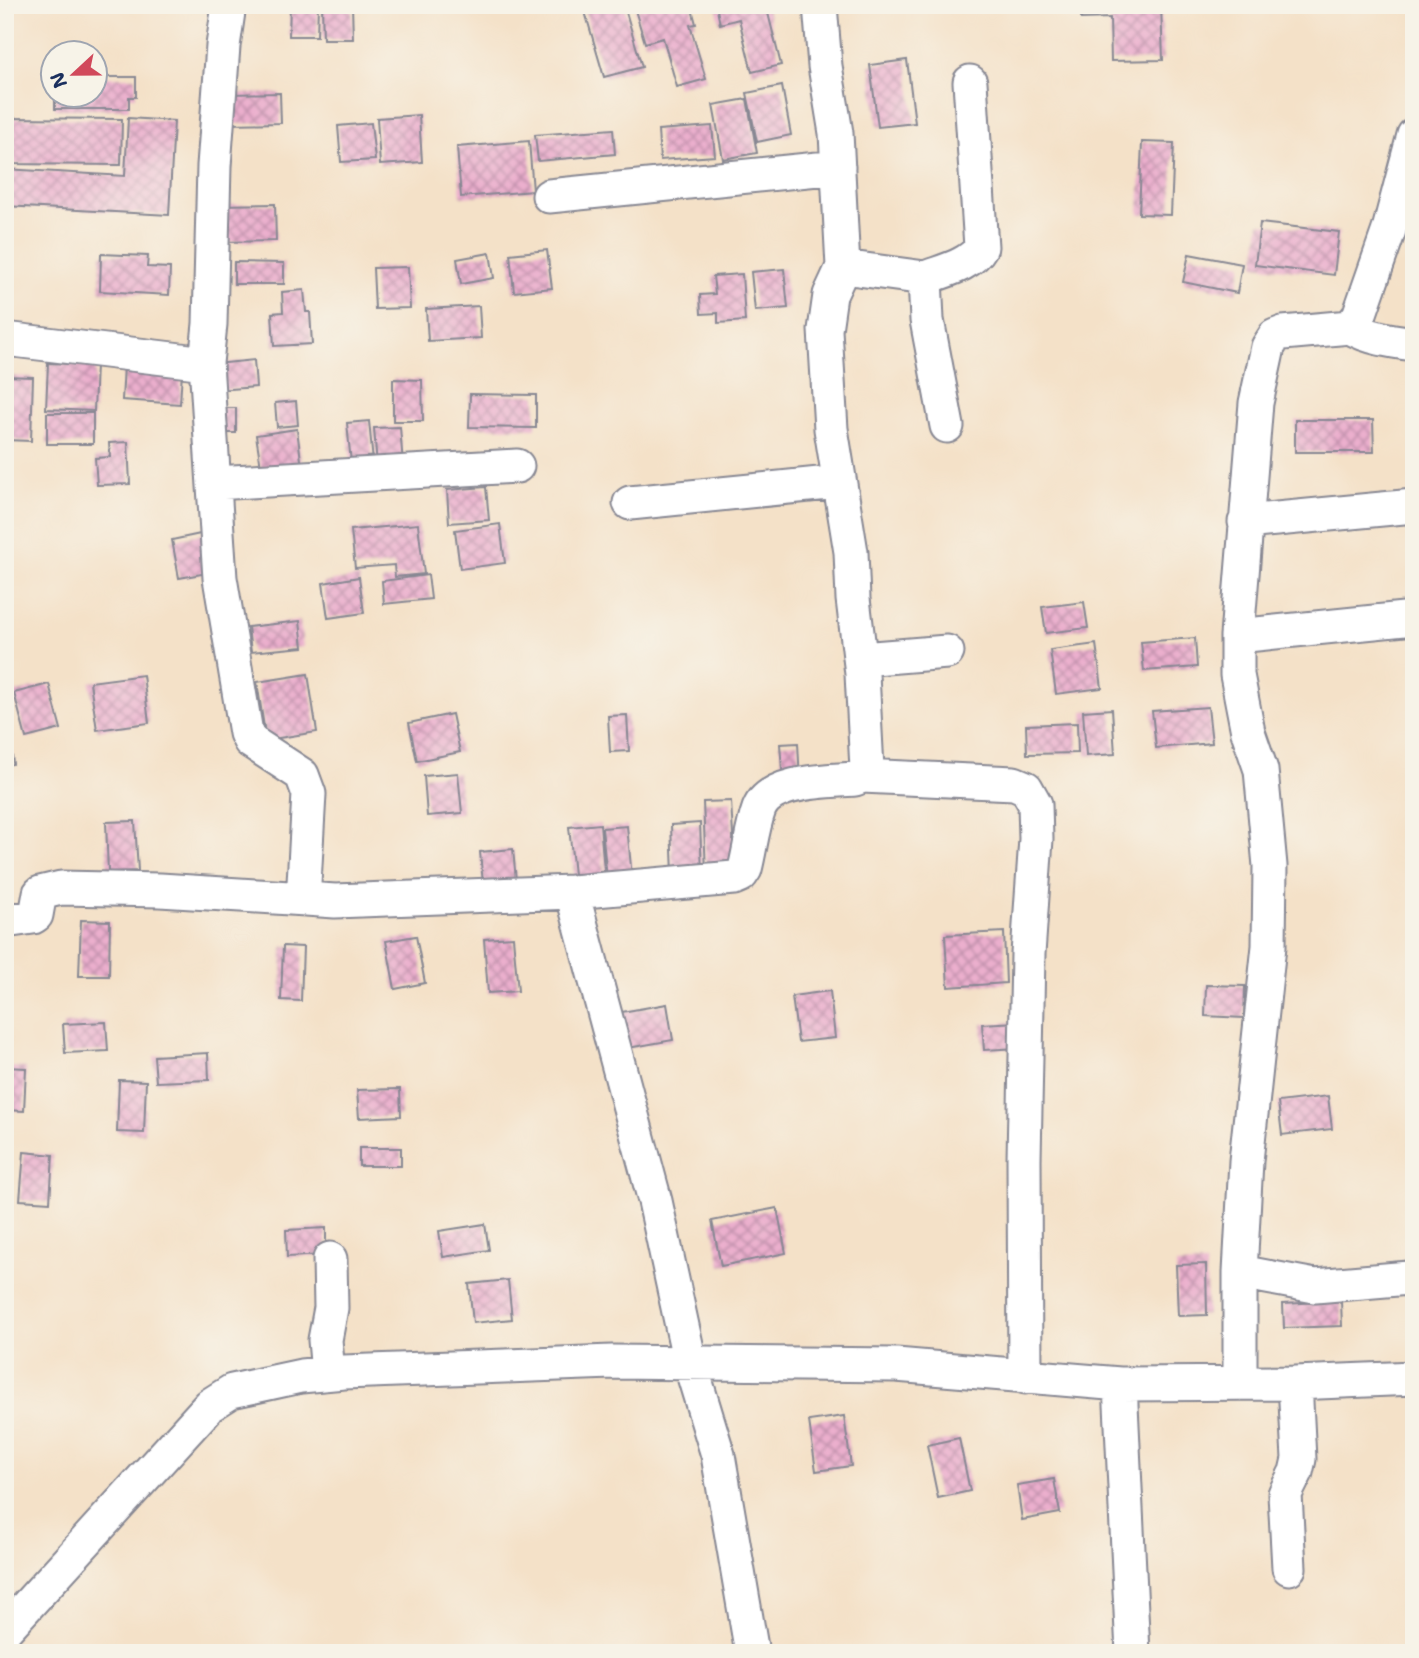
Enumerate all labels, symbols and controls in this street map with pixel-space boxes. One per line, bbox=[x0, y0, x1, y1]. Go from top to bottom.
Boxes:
north arrow bbox=[38, 38, 108, 108]
text: N bbox=[44, 69, 73, 92]

